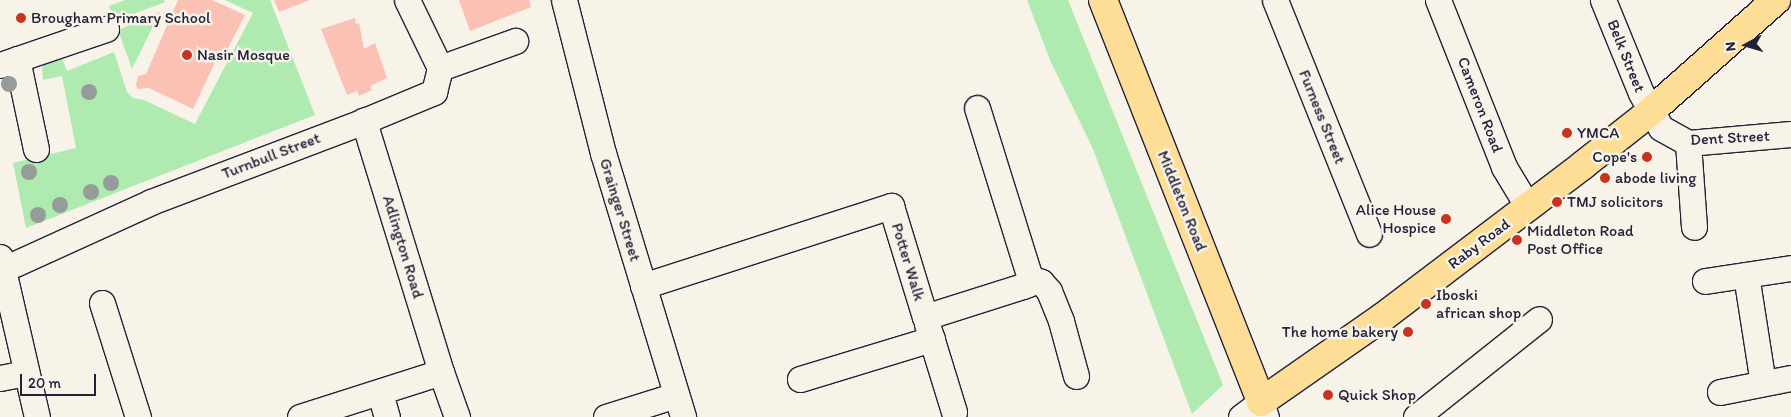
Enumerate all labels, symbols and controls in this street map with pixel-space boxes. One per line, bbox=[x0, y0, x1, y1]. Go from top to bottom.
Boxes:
place label: Brougham Primary School bbox=[31, 8, 210, 28]
marker: Brougham Primary School bbox=[15, 12, 27, 24]
street label: Belk Street bbox=[1603, 17, 1649, 95]
north arrow bbox=[1721, 20, 1771, 70]
text: N bbox=[1722, 41, 1740, 52]
place label: Nasir Mosque bbox=[197, 45, 289, 65]
marker: Nasir Mosque bbox=[181, 49, 193, 61]
street label: Cameron Road bbox=[1453, 54, 1507, 156]
street label: Furness Street bbox=[1294, 67, 1350, 167]
place label: YMCA bbox=[1577, 123, 1620, 143]
street label: Dent Street bbox=[1690, 126, 1770, 150]
marker: YMCA bbox=[1561, 127, 1573, 139]
street label: Turnbull Street bbox=[219, 128, 323, 184]
place label: Cope's bbox=[1592, 147, 1637, 167]
street label: Middleton Road bbox=[1153, 148, 1211, 254]
marker: Cope's bbox=[1641, 151, 1653, 163]
street label: Grainger Street bbox=[595, 156, 645, 264]
place label: abode living bbox=[1615, 168, 1697, 188]
marker: abode living bbox=[1599, 172, 1611, 184]
place label: TMJ solicitors bbox=[1567, 192, 1663, 212]
street label: Adlington Road bbox=[378, 193, 428, 301]
marker: TMJ solicitors bbox=[1551, 196, 1563, 208]
place label: Alice House Hospice bbox=[1356, 200, 1436, 238]
marker: Alice House Hospice bbox=[1440, 213, 1452, 225]
street label: Raby Road bbox=[1445, 215, 1513, 273]
street label: Potter Walk bbox=[887, 221, 929, 303]
place label: Middleton Road Post Office bbox=[1527, 221, 1634, 259]
marker: Middleton Road Post Office bbox=[1511, 234, 1523, 246]
place label: Iboski african shop bbox=[1436, 285, 1521, 323]
marker: Iboski african shop bbox=[1420, 298, 1432, 310]
place label: The home bakery bbox=[1282, 322, 1398, 342]
marker: The home bakery bbox=[1402, 326, 1414, 338]
scale bar bbox=[22, 364, 99, 396]
text: 20 m bbox=[28, 374, 61, 392]
place label: Quick Shop bbox=[1338, 385, 1415, 405]
marker: Quick Shop bbox=[1322, 389, 1334, 401]

